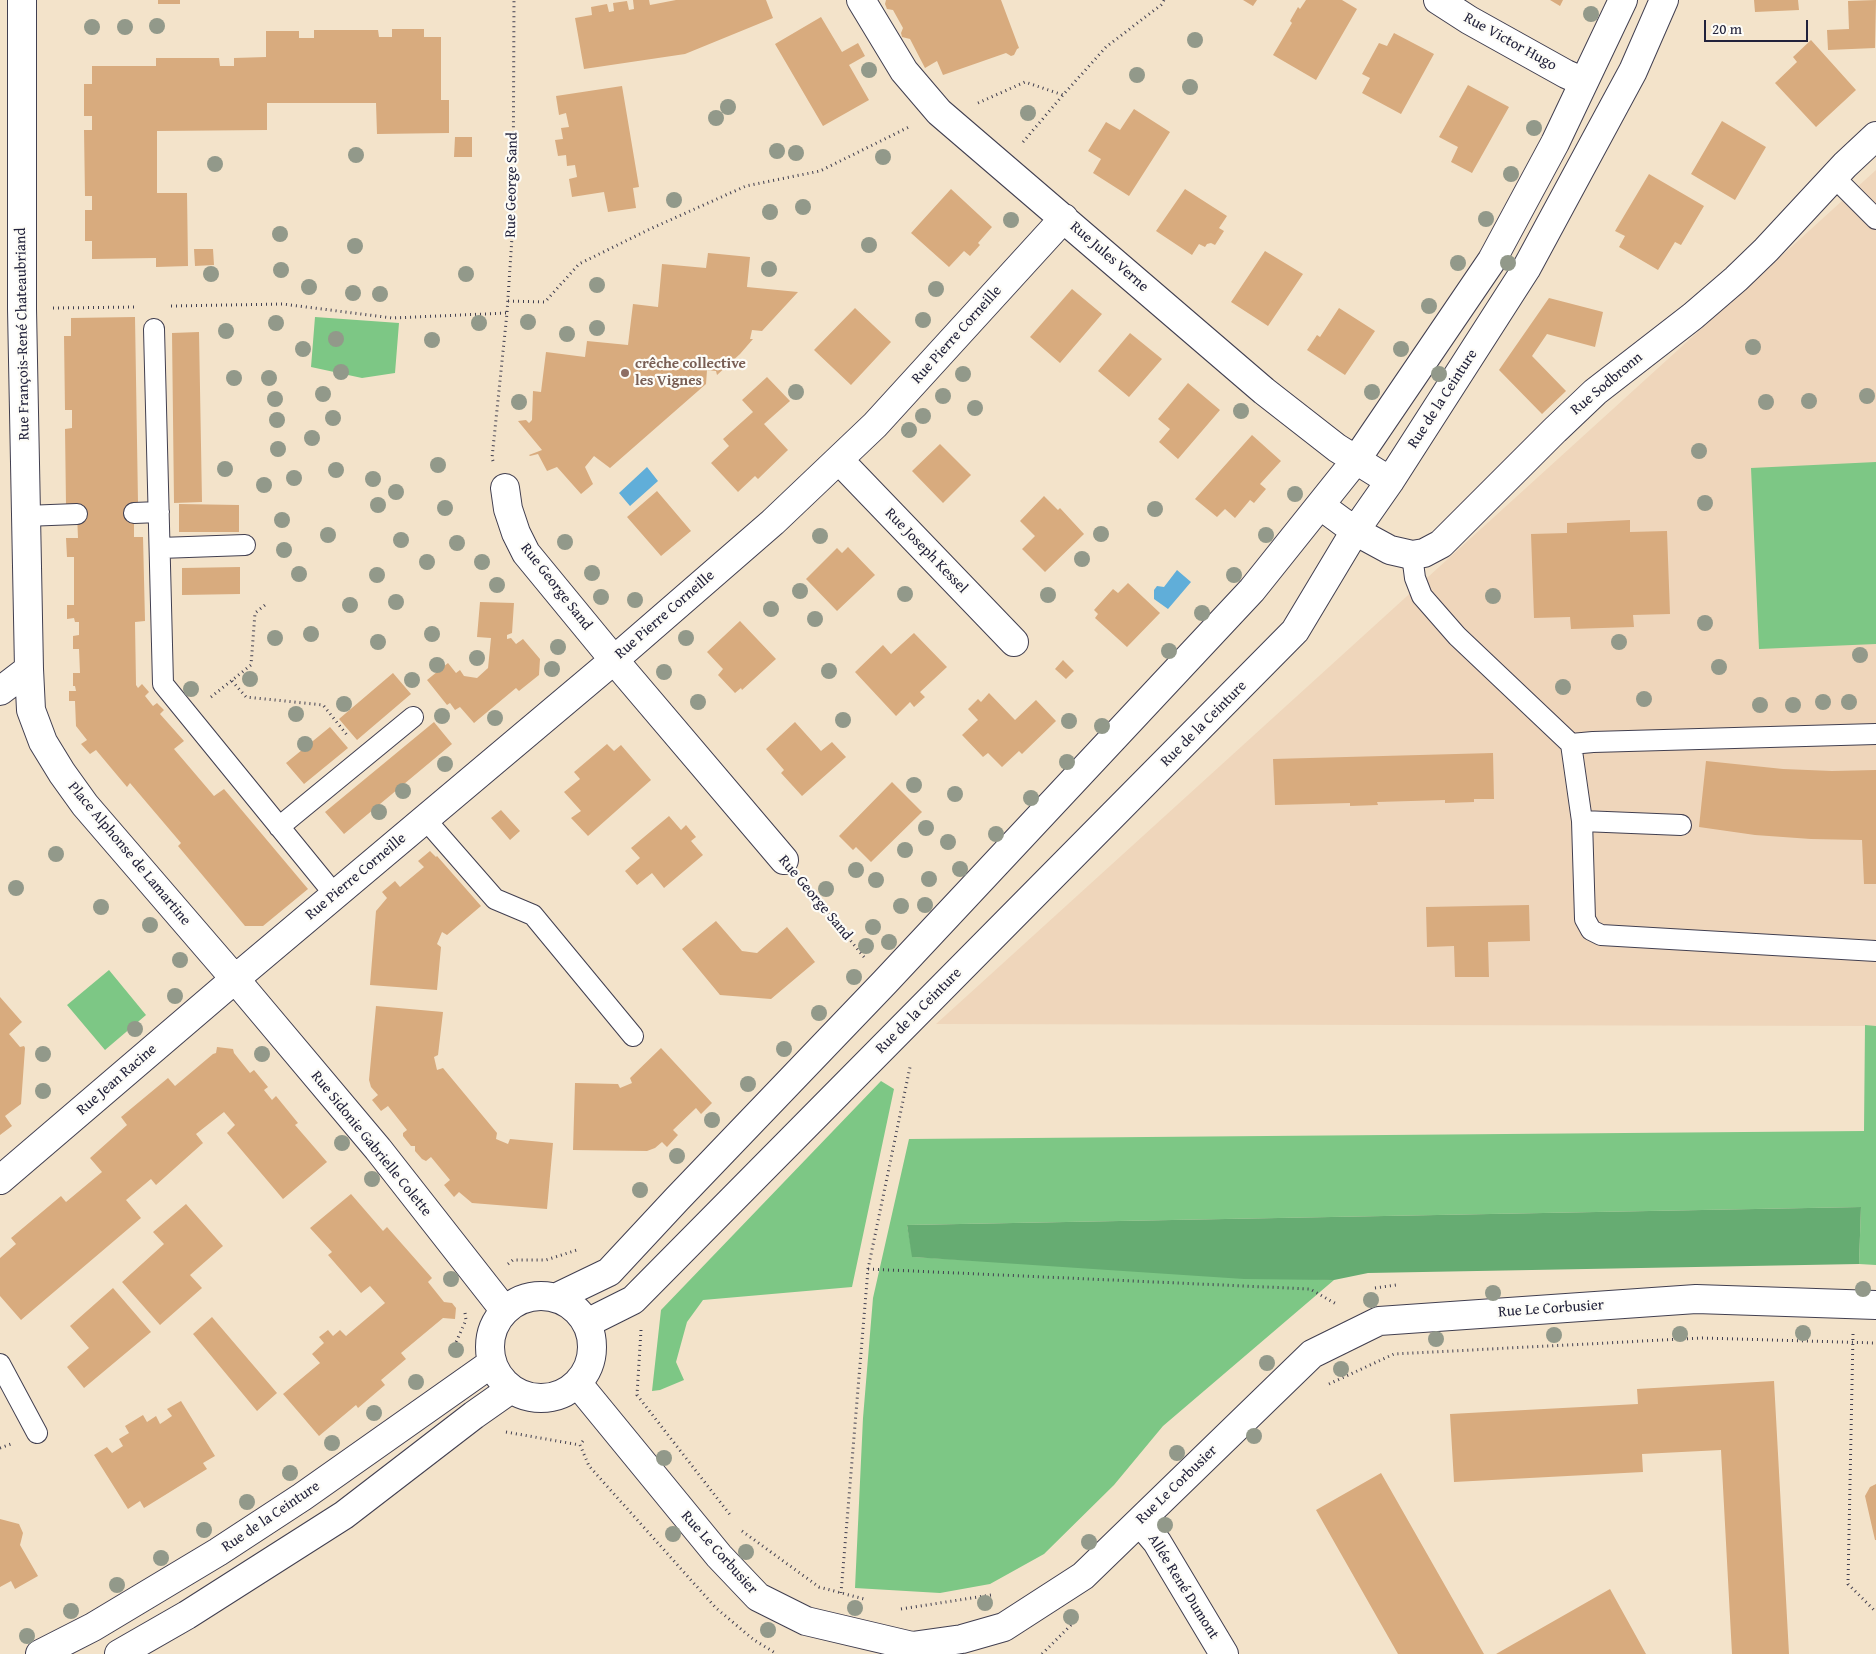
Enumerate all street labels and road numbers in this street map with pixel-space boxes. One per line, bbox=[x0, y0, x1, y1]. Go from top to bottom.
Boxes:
street label: Rue Victor Hugo bbox=[1460, 9, 1560, 75]
street label: Rue George Sand bbox=[502, 132, 522, 238]
street label: Rue Jules Verne bbox=[1066, 218, 1152, 296]
street label: Rue François-René Chateaubriand bbox=[12, 227, 34, 441]
street label: Rue Pierre Corneille bbox=[908, 282, 1006, 388]
street label: Rue de la Ceinture bbox=[1404, 346, 1482, 452]
street label: Rue Sodbronn bbox=[1567, 349, 1647, 419]
street label: Rue Joseph Kessel bbox=[881, 505, 971, 597]
street label: Rue George Sand bbox=[516, 540, 596, 634]
street label: Rue Pierre Corneille bbox=[612, 567, 718, 663]
street label: Rue de la Ceinture bbox=[1157, 677, 1251, 771]
street label: Place Alphonse de Lamartine bbox=[64, 779, 194, 929]
street label: Rue Pierre Corneille bbox=[302, 830, 410, 924]
street label: Rue George Sand bbox=[774, 852, 856, 944]
street label: Rue de la Ceinture bbox=[872, 964, 966, 1058]
street label: Rue Jean Racine bbox=[73, 1040, 161, 1120]
street label: Rue Sidonie Gabrielle Colette bbox=[307, 1068, 435, 1220]
street label: Rue Le Corbusier bbox=[1498, 1296, 1604, 1322]
street label: Rue Le Corbusier bbox=[1133, 1442, 1221, 1528]
street label: Rue de la Ceinture bbox=[219, 1478, 323, 1556]
street label: Rue Le Corbusier bbox=[677, 1508, 761, 1598]
street label: Allée René Dumont bbox=[1144, 1531, 1222, 1643]

